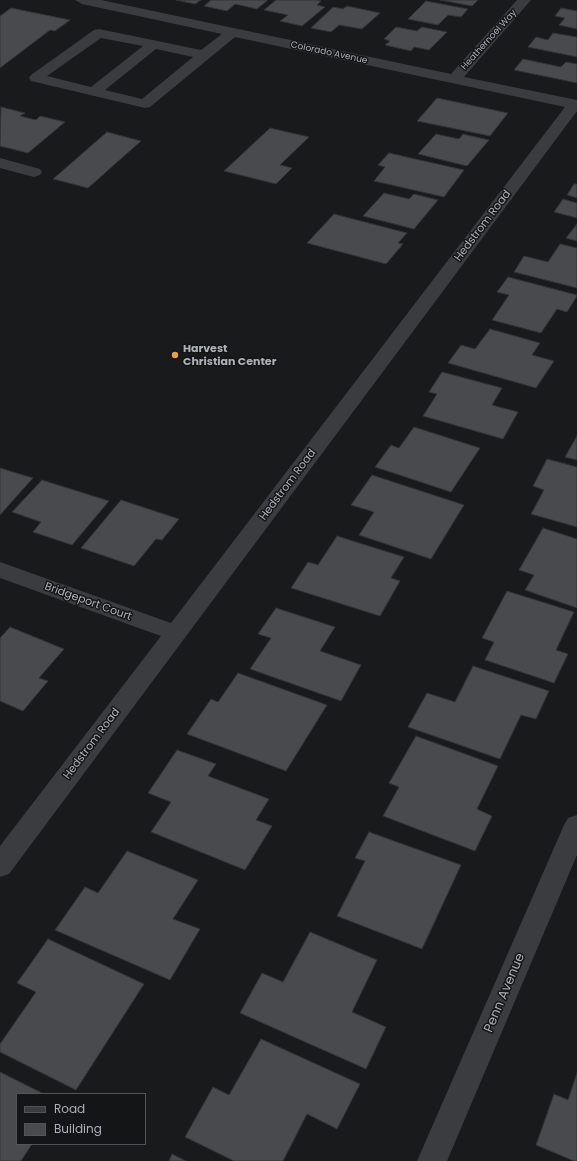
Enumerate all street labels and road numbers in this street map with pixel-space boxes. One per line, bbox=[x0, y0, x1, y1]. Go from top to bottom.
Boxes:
street label: Heathernoel Way bbox=[459, 8, 519, 72]
street label: Colorado Avenue bbox=[290, 40, 368, 66]
street label: Hedstrom Road bbox=[452, 188, 514, 264]
street label: Hedstrom Road bbox=[257, 447, 319, 523]
street label: Bridgeport Court bbox=[43, 580, 133, 624]
street label: Hedstrom Road bbox=[61, 706, 123, 782]
street label: Penn Avenue bbox=[481, 951, 529, 1035]

